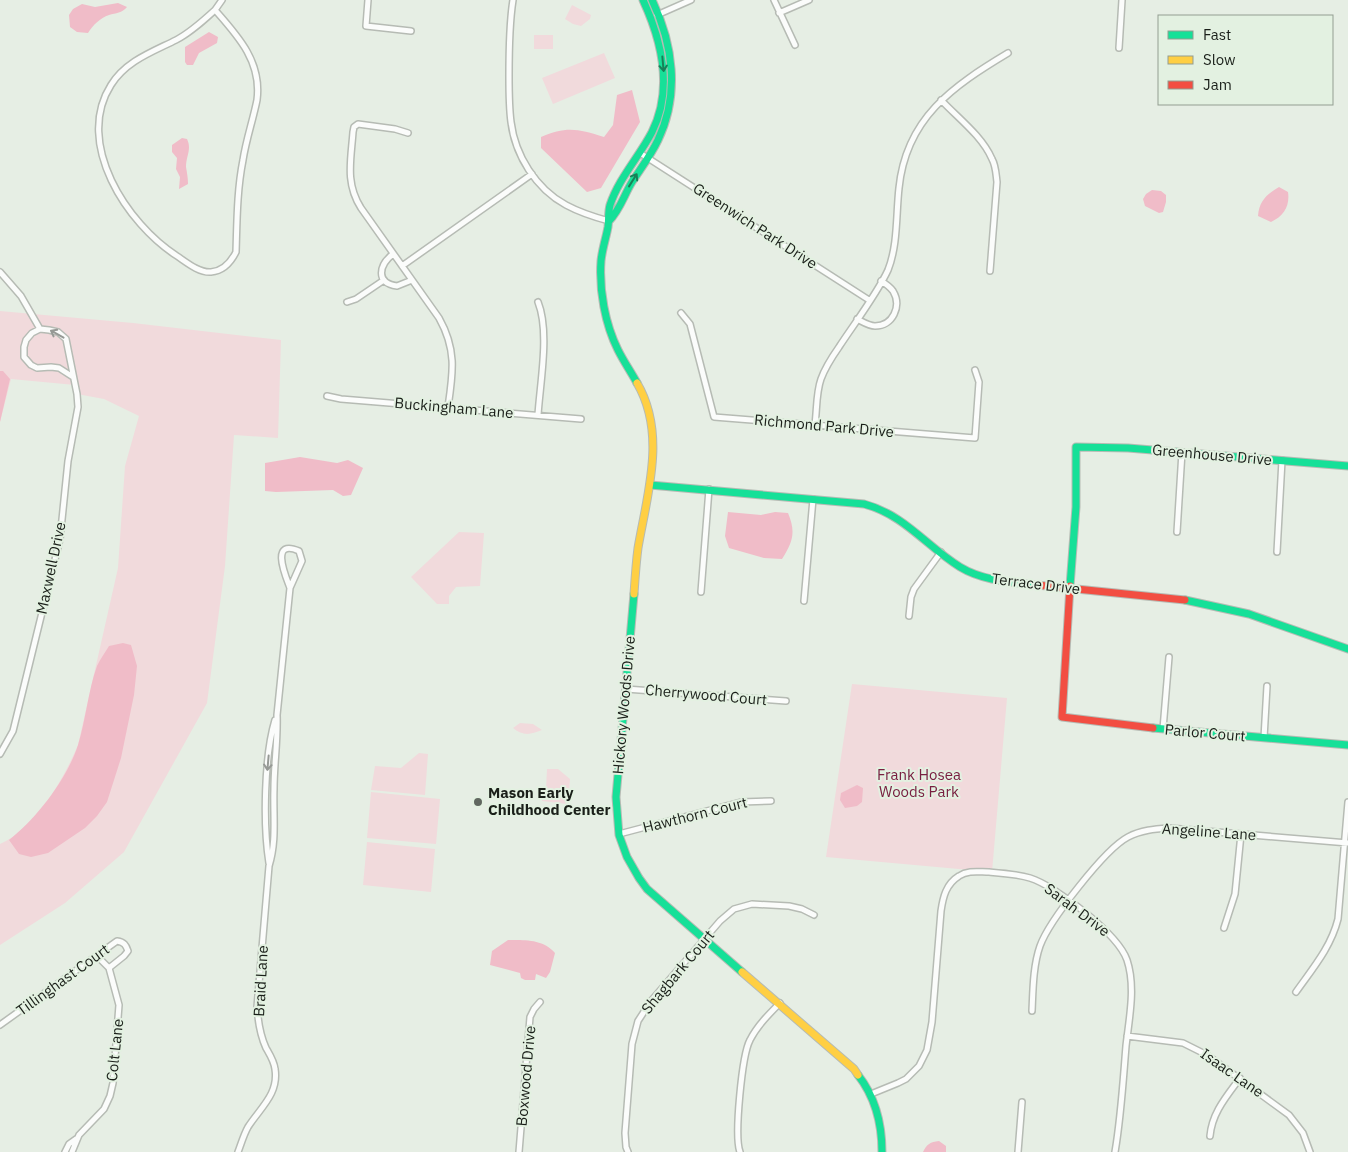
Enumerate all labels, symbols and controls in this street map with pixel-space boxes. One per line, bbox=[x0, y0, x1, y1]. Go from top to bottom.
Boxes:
legend bbox=[1158, 15, 1333, 105]
text: Fast bbox=[1203, 25, 1231, 44]
text: Slow bbox=[1203, 50, 1236, 69]
one-way arrow bbox=[658, 56, 667, 72]
text: Jam bbox=[1203, 75, 1232, 94]
one-way arrow bbox=[629, 173, 639, 187]
street label: Greenwich Park Drive bbox=[690, 178, 821, 273]
one-way arrow bbox=[50, 329, 65, 339]
street label: Buckingham Lane bbox=[394, 393, 514, 422]
street label: Richmond Park Drive bbox=[753, 410, 895, 441]
street label: Greenhouse Drive bbox=[1151, 440, 1273, 469]
street label: Maxwell Drive bbox=[31, 520, 70, 616]
street label: Terrace Drive bbox=[991, 569, 1081, 598]
street label: Hickory Woods Drive bbox=[608, 635, 639, 775]
street label: Cherrywood Court bbox=[644, 680, 768, 709]
street label: Parlor Court bbox=[1164, 720, 1246, 745]
one-way arrow bbox=[264, 754, 273, 770]
park label: Frank Hosea Woods Park bbox=[877, 765, 961, 801]
place label: Mason Early Childhood Center bbox=[488, 783, 611, 819]
street label: Hawthorn Court bbox=[641, 792, 749, 837]
marker: Mason Early Childhood Center bbox=[472, 796, 484, 808]
street label: Angeline Lane bbox=[1161, 819, 1257, 844]
street label: Sarah Drive bbox=[1041, 879, 1114, 940]
street label: Shagbark Court bbox=[637, 926, 718, 1018]
street label: Tillinghast Court bbox=[13, 940, 113, 1020]
street label: Braid Lane bbox=[249, 945, 272, 1017]
street label: Colt Lane bbox=[102, 1018, 127, 1082]
street label: Boxwood Drive bbox=[512, 1025, 539, 1127]
street label: Isaac Lane bbox=[1197, 1044, 1268, 1101]

